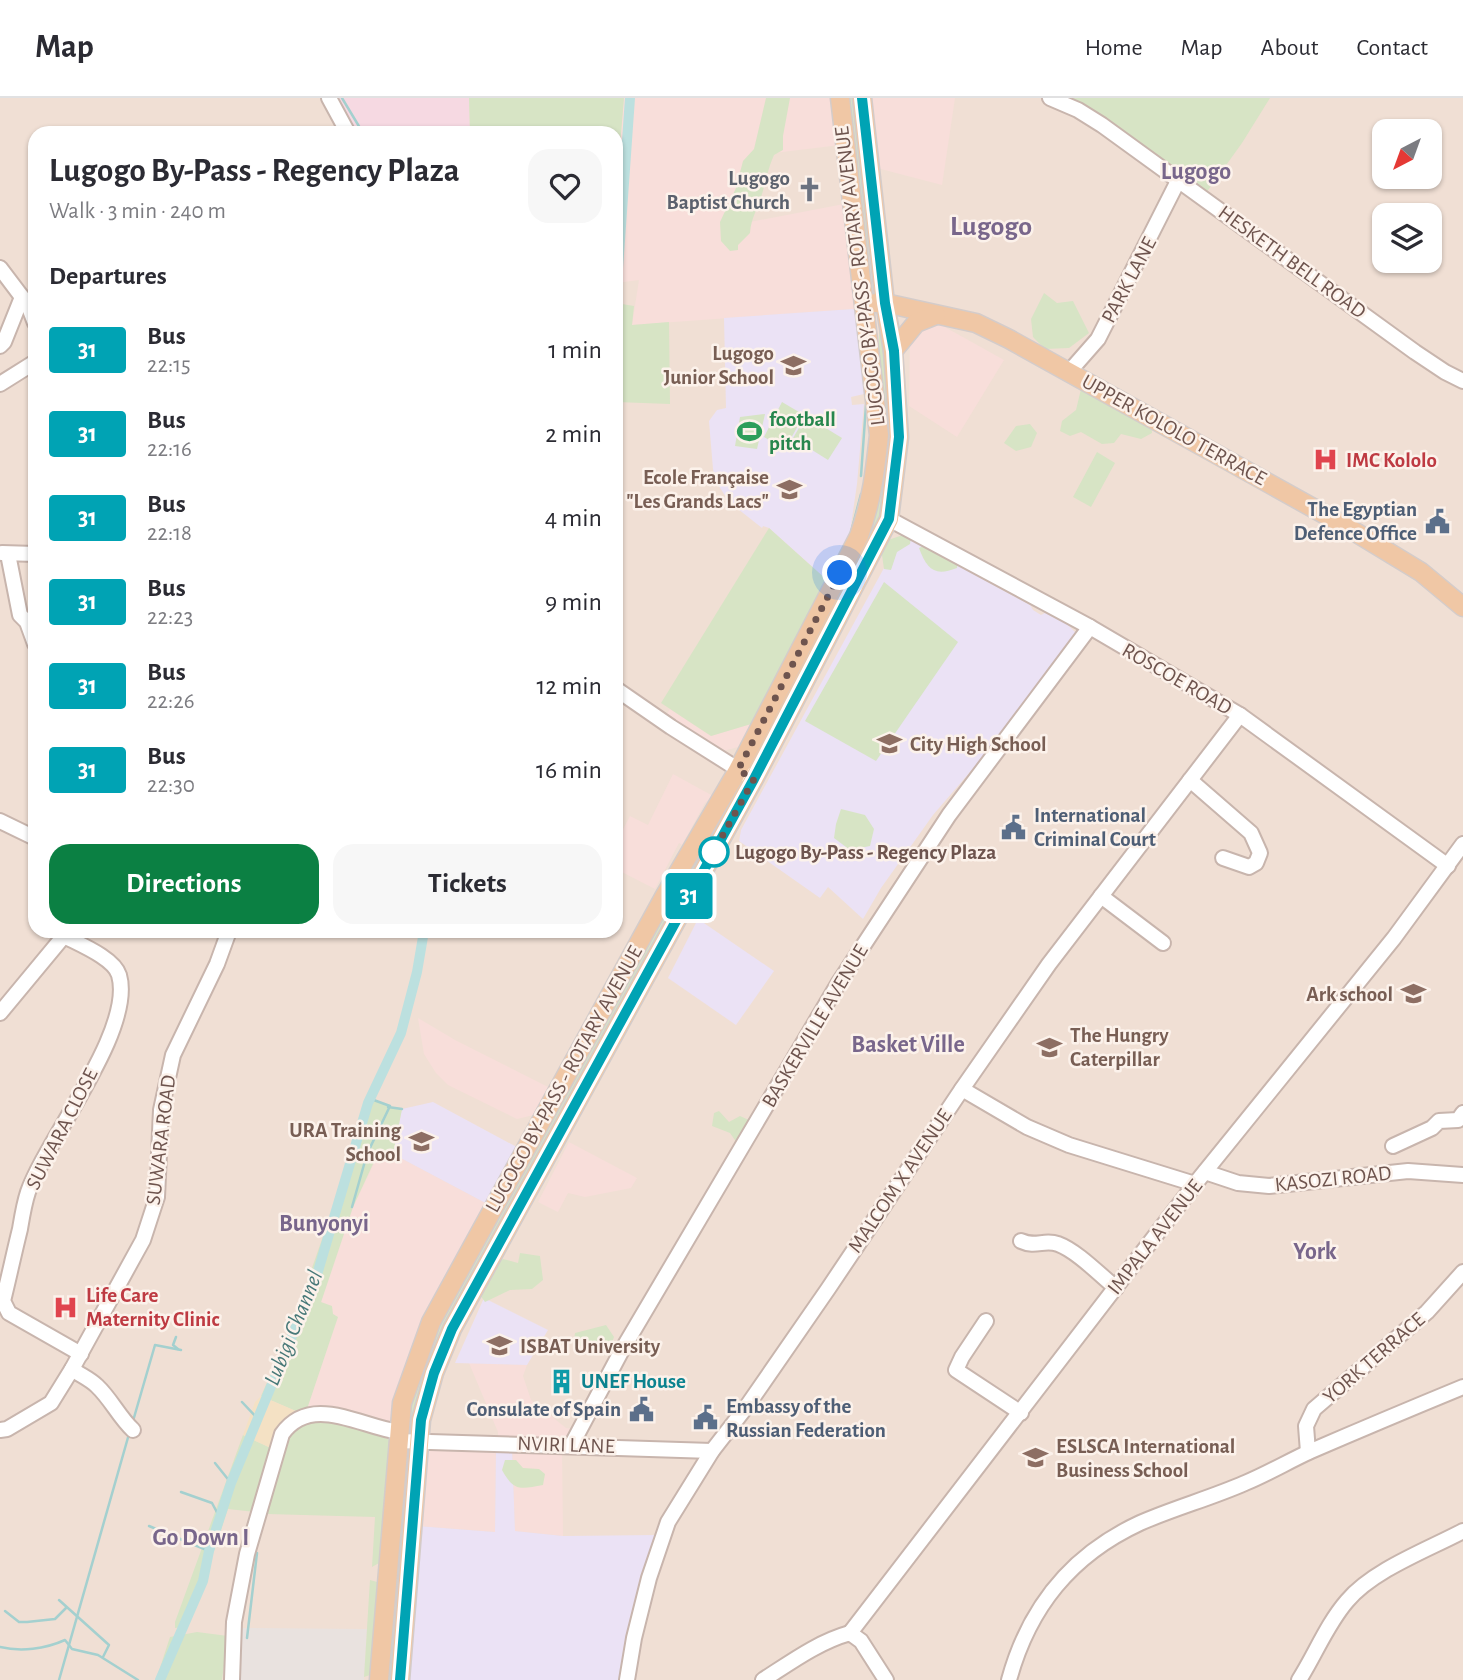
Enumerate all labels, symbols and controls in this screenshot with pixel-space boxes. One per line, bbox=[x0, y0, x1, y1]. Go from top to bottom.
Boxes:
text: Map bbox=[35, 31, 94, 64]
text: Home bbox=[1085, 36, 1143, 60]
text: Map bbox=[1181, 36, 1223, 60]
text: About bbox=[1261, 36, 1318, 60]
text: Contact bbox=[1356, 36, 1428, 60]
north arrow bbox=[1372, 119, 1442, 189]
map controls bbox=[1372, 119, 1442, 273]
street label: LUGOGO BY-PASS - ROTARY AVENUE bbox=[831, 125, 889, 427]
button: heart bbox=[528, 149, 602, 223]
text: Lugogo By-Pass - Regency Plaza bbox=[49, 155, 460, 188]
district label: Lugogo bbox=[1161, 160, 1231, 184]
place label: Lugogo Baptist Church bbox=[666, 168, 790, 213]
church icon: Lugogo Baptist Church bbox=[796, 176, 824, 204]
text: Walk · 3 min · 240 m bbox=[49, 200, 226, 223]
street label: HESKETH BELL ROAD bbox=[1214, 202, 1370, 322]
button: layers bbox=[1372, 203, 1442, 273]
district label: Lugogo bbox=[950, 213, 1032, 241]
street label: PARK LANE bbox=[1098, 234, 1160, 326]
text: Departures bbox=[49, 263, 167, 289]
text: Bus bbox=[147, 323, 186, 349]
text: 1 min bbox=[548, 337, 602, 363]
text: 31 bbox=[78, 338, 97, 362]
place label: Lugogo Junior School bbox=[663, 343, 774, 388]
school or university icon: Lugogo Junior School bbox=[780, 351, 808, 379]
text: 22:15 bbox=[147, 354, 191, 377]
street label: UPPER KOLOLO TERRACE bbox=[1078, 371, 1270, 489]
text: Bus bbox=[147, 407, 186, 433]
place label: football pitch bbox=[769, 409, 836, 454]
sports icon: football pitch bbox=[735, 417, 763, 445]
text: 2 min bbox=[545, 421, 602, 447]
text: 31 bbox=[78, 422, 97, 446]
text: 22:16 bbox=[147, 438, 192, 461]
hospital icon: IMC Kololo bbox=[1312, 446, 1340, 474]
place label: IMC Kololo bbox=[1346, 450, 1437, 471]
place label: Ecole Française "Les Grands Lacs" bbox=[626, 467, 769, 512]
school or university icon: Ecole Française "Les Grands Lacs" bbox=[775, 475, 803, 503]
text: Bus bbox=[147, 491, 186, 517]
place label: The Egyptian Defence Office bbox=[1294, 499, 1417, 544]
text: 4 min bbox=[545, 505, 602, 531]
text: 31 bbox=[78, 506, 97, 530]
public building icon: The Egyptian Defence Office bbox=[1423, 507, 1451, 535]
text: 22:18 bbox=[147, 522, 192, 545]
your location bbox=[822, 555, 857, 590]
text: Bus bbox=[147, 575, 186, 601]
text: 9 min bbox=[545, 589, 602, 615]
text: 31 bbox=[78, 590, 97, 614]
text: 22:23 bbox=[147, 606, 193, 629]
street label: ROSCOE ROAD bbox=[1119, 639, 1235, 719]
text: Bus bbox=[147, 659, 186, 685]
text: 12 min bbox=[536, 673, 602, 699]
text: 31 bbox=[78, 674, 97, 698]
text: 22:26 bbox=[147, 690, 194, 713]
school or university icon: City High School bbox=[876, 730, 904, 758]
place label: City High School bbox=[910, 734, 1047, 755]
text: Bus bbox=[147, 743, 186, 769]
text: 16 min bbox=[536, 757, 602, 783]
text: 31 bbox=[78, 758, 97, 782]
text: 22:30 bbox=[147, 774, 195, 797]
place label: International Criminal Court bbox=[1034, 805, 1156, 850]
public building icon: International Criminal Court bbox=[1000, 813, 1028, 841]
marker: Lugogo By-Pass - Regency Plaza bbox=[699, 837, 729, 867]
place label: Lugogo By-Pass - Regency Plaza bbox=[735, 842, 996, 863]
button: Directions bbox=[49, 844, 319, 924]
button: Tickets bbox=[333, 844, 602, 924]
line badge: 31 bbox=[658, 873, 720, 919]
text: 31 bbox=[680, 884, 698, 908]
street label: BASKERVILLE AVENUE bbox=[758, 941, 872, 1111]
street label: LUGOGO BY-PASS - ROTARY AVENUE bbox=[482, 942, 646, 1216]
school or university icon: Ark school bbox=[1399, 980, 1427, 1008]
place label: Ark school bbox=[1306, 984, 1393, 1005]
place label: The Hungry Caterpillar bbox=[1070, 1025, 1169, 1070]
district label: Basket Ville bbox=[851, 1033, 965, 1057]
school or university icon: The Hungry Caterpillar bbox=[1036, 1033, 1064, 1061]
street label: SUWARA CLOSE bbox=[22, 1065, 102, 1193]
street label: SUWARA ROAD bbox=[143, 1074, 179, 1206]
street label: MALCOM X AVENUE bbox=[844, 1105, 956, 1257]
place label: URA Training School bbox=[289, 1120, 401, 1165]
school or university icon: URA Training School bbox=[407, 1128, 435, 1156]
street label: KASOZI ROAD bbox=[1274, 1162, 1392, 1196]
street label: IMPALA AVENUE bbox=[1104, 1175, 1206, 1299]
district label: Bunyonyi bbox=[279, 1212, 369, 1236]
district label: York bbox=[1293, 1240, 1337, 1264]
water label: Lubigi Channel bbox=[260, 1267, 328, 1389]
place label: Life Care Maternity Clinic bbox=[86, 1285, 220, 1330]
hospital icon: Life Care Maternity Clinic bbox=[52, 1293, 80, 1321]
street label: YORK TERRACE bbox=[1319, 1308, 1429, 1408]
school or university icon: ISBAT University bbox=[486, 1332, 514, 1360]
place label: ISBAT University bbox=[520, 1336, 661, 1357]
building icon: UNEF House bbox=[547, 1367, 575, 1395]
place label: UNEF House bbox=[581, 1371, 686, 1392]
public building icon: Consulate of Spain bbox=[627, 1395, 655, 1423]
place label: Embassy of the Russian Federation bbox=[726, 1396, 886, 1441]
place label: Consulate of Spain bbox=[466, 1399, 621, 1420]
public building icon: Embassy of the Russian Federation bbox=[692, 1404, 720, 1432]
street label: NVIRI LANE bbox=[517, 1433, 615, 1457]
place label: ESLSCA International Business School bbox=[1056, 1436, 1235, 1481]
school or university icon: ESLSCA International Business School bbox=[1022, 1444, 1050, 1472]
district label: Go Down I bbox=[153, 1526, 249, 1550]

